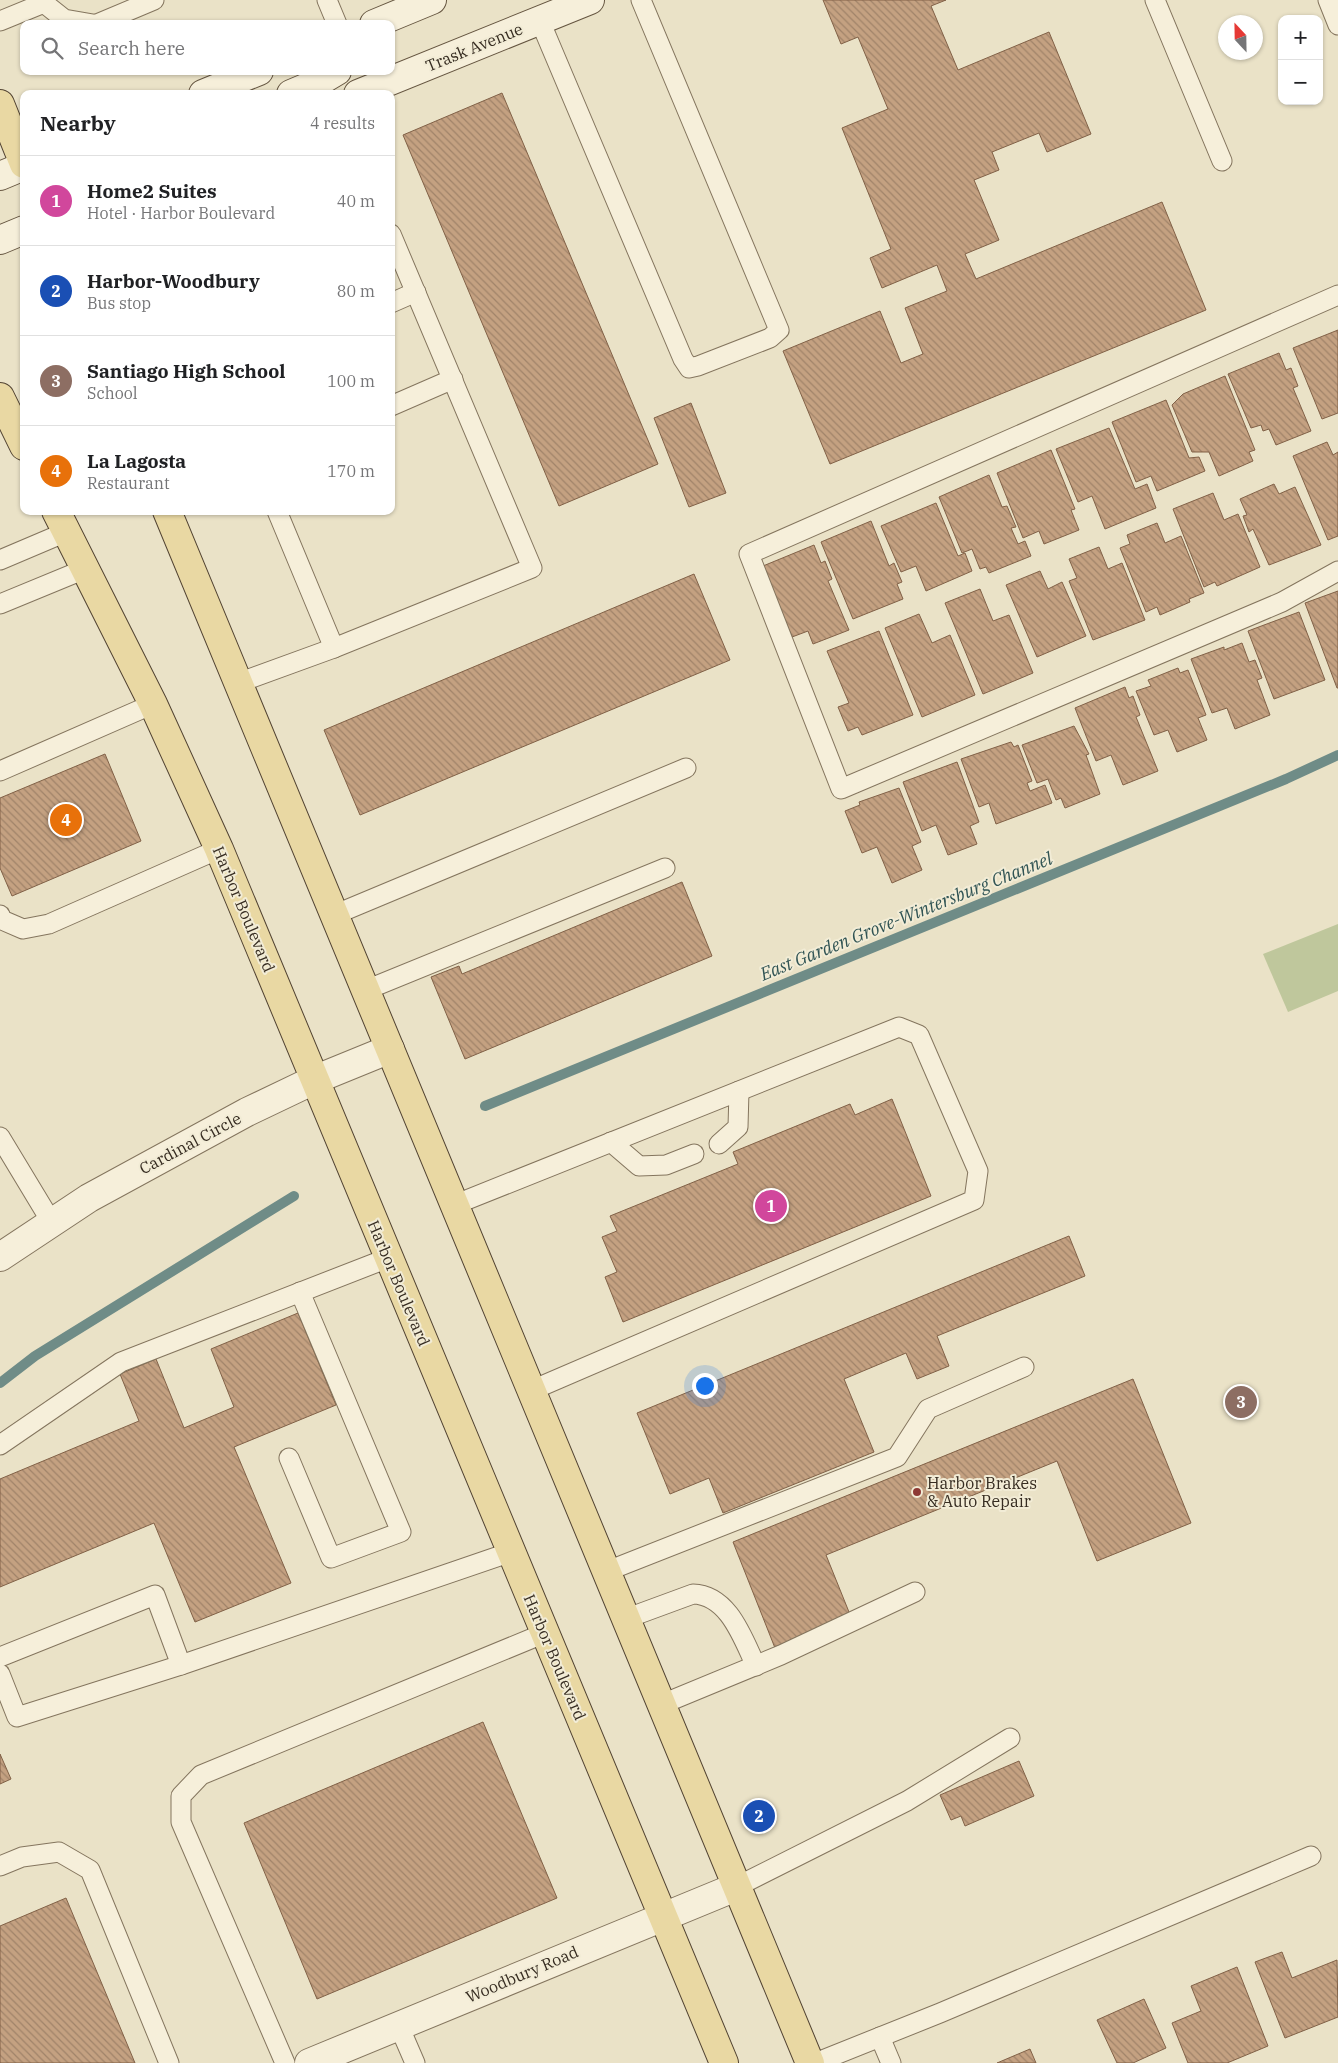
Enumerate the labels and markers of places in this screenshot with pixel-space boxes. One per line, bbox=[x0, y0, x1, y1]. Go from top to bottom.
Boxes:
pin: 4 bbox=[50, 801, 82, 839]
pin: 1 bbox=[755, 1187, 787, 1225]
pin: 3 bbox=[1225, 1383, 1257, 1421]
place label: Harbor Brakes & Auto Repair bbox=[927, 1473, 1037, 1511]
marker: Harbor Brakes & Auto Repair bbox=[911, 1486, 923, 1498]
pin: 2 bbox=[743, 1797, 775, 1835]

